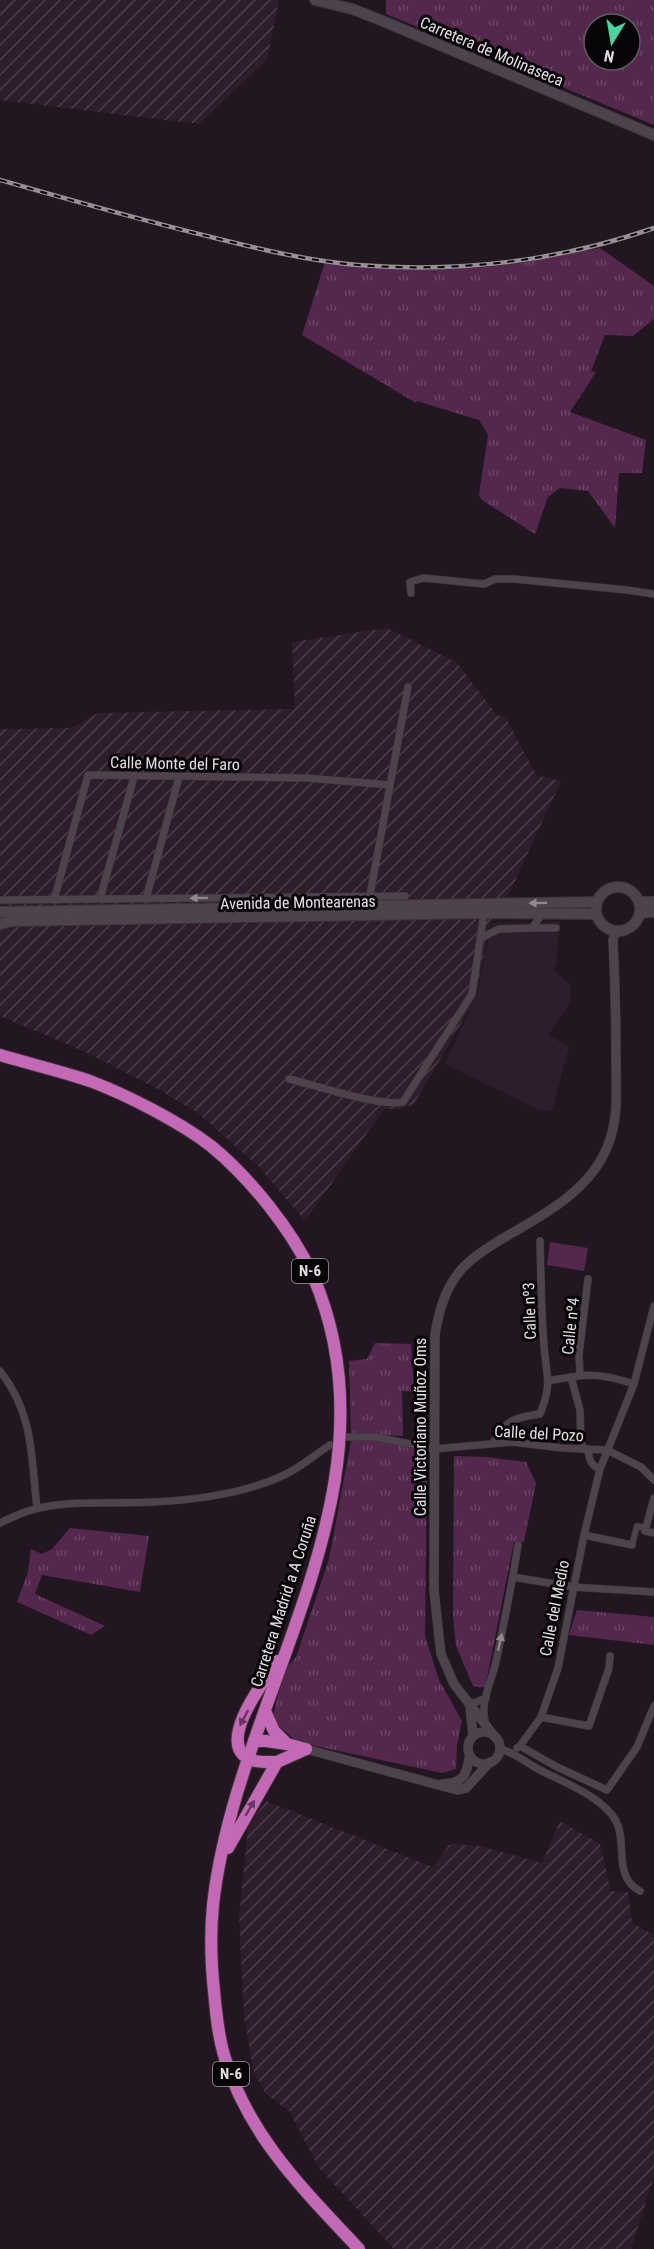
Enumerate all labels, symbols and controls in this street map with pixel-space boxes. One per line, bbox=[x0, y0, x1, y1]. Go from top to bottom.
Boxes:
north arrow bbox=[582, 12, 642, 72]
street label: Carretera de Molinaseca bbox=[417, 13, 566, 90]
text: N bbox=[603, 46, 616, 66]
street label: Calle Monte del Faro bbox=[110, 753, 240, 774]
street label: Avenida de Montearenas bbox=[220, 892, 376, 913]
one-way arrow bbox=[190, 893, 209, 903]
one-way arrow bbox=[529, 898, 548, 908]
road number: N-6 bbox=[292, 1259, 328, 1283]
street label: Calle nº3 bbox=[519, 1282, 540, 1340]
street label: Calle nº4 bbox=[558, 1296, 583, 1356]
street label: Calle Victoriano Muñoz Oms bbox=[411, 1338, 430, 1516]
street label: Calle del Pozo bbox=[494, 1422, 584, 1445]
street label: Carretera Madrid a A Coruña bbox=[247, 1513, 320, 1689]
street label: Calle del Medio bbox=[536, 1559, 573, 1658]
one-way arrow bbox=[496, 1633, 506, 1651]
one-way arrow bbox=[239, 1709, 249, 1726]
one-way arrow bbox=[245, 1800, 255, 1817]
road number: N-6 bbox=[213, 2062, 249, 2086]

